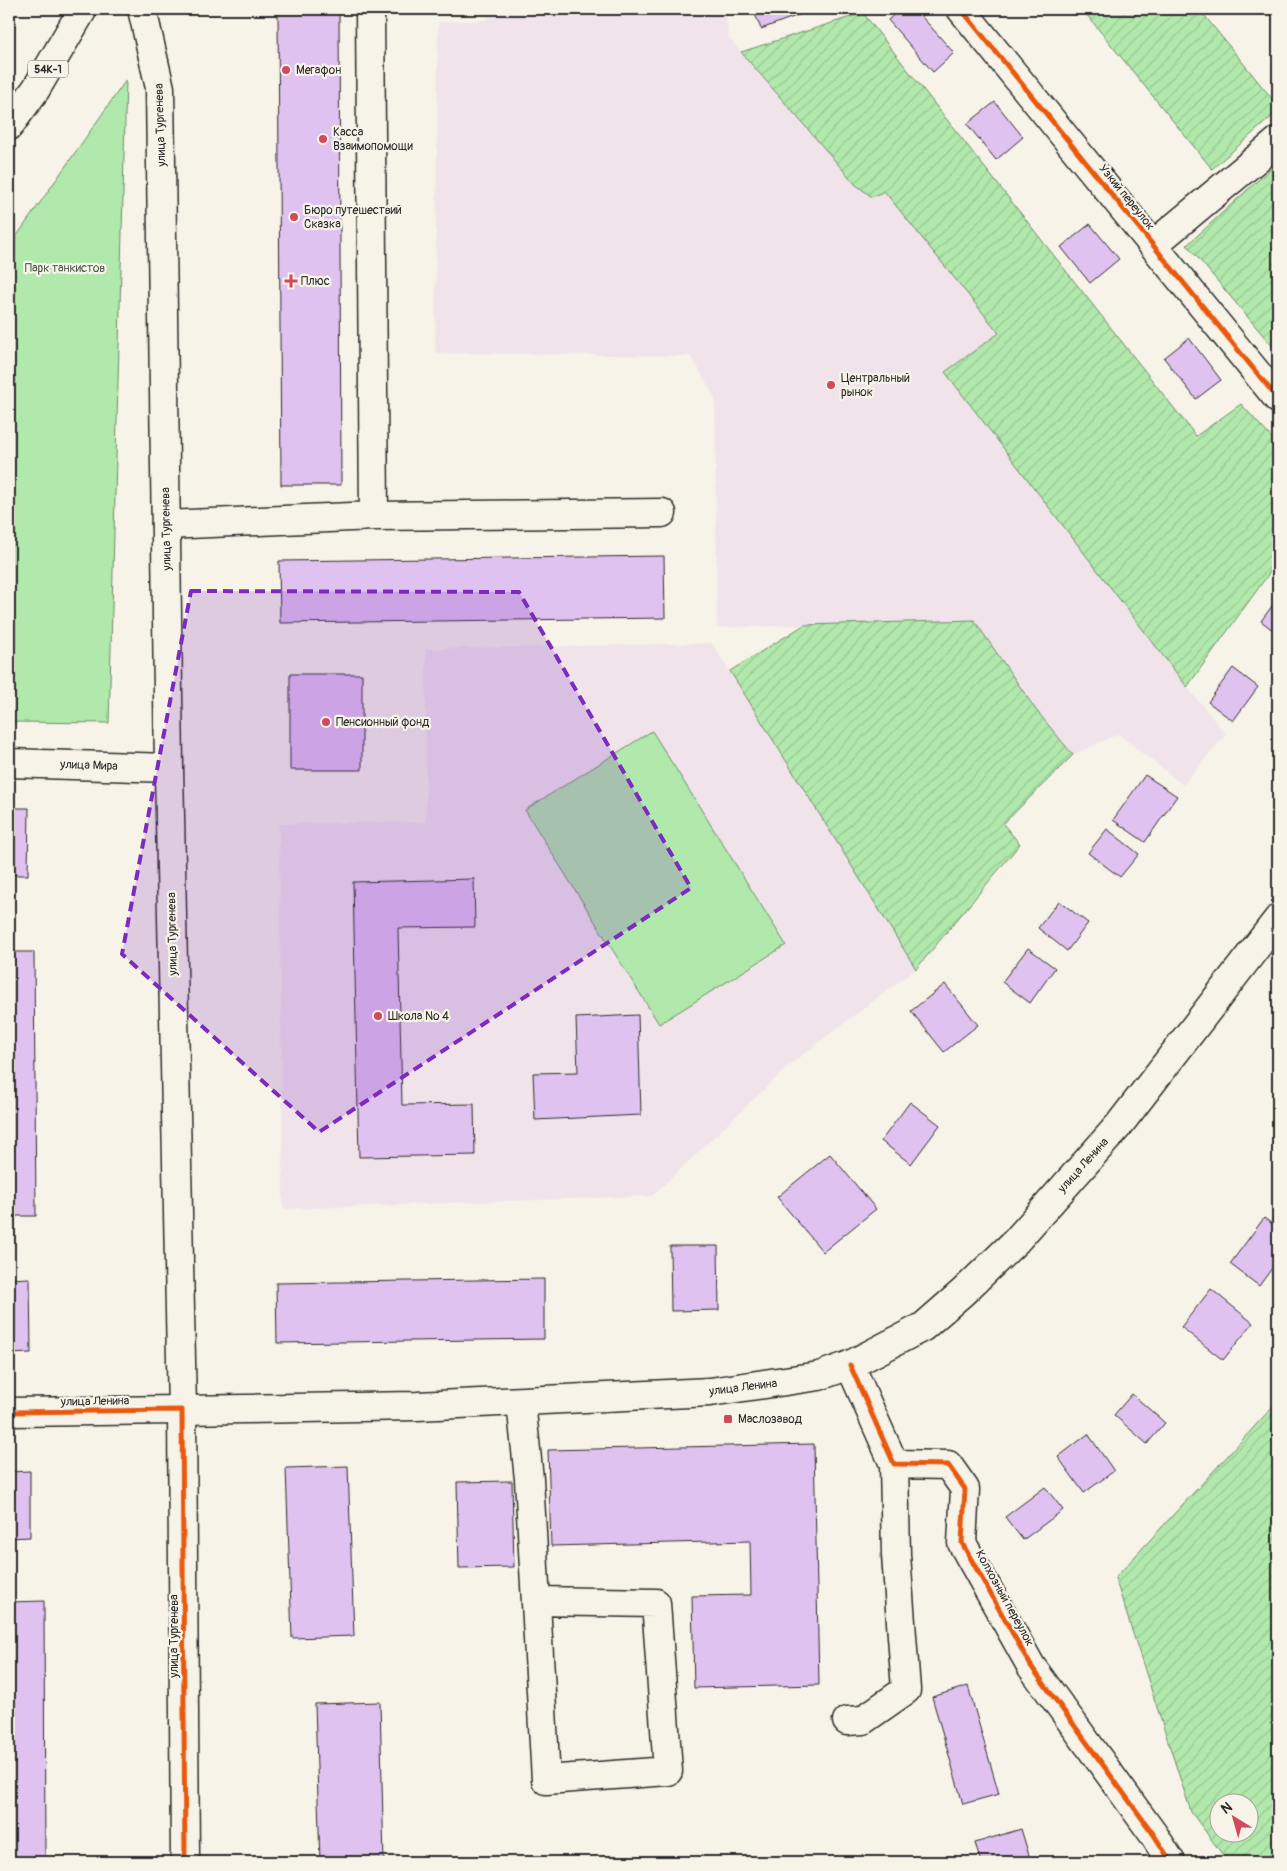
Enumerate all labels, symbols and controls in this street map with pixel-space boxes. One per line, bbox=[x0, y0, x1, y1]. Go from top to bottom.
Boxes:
road number: 54К-1 bbox=[28, 61, 68, 78]
place label: Мегафон bbox=[296, 63, 341, 78]
marker: Мегафон bbox=[280, 64, 292, 76]
street label: улица Тургенева bbox=[152, 83, 169, 168]
place label: Касса Взаимопомощи bbox=[333, 125, 413, 154]
marker: Касса Взаимопомощи bbox=[317, 133, 329, 145]
street label: Узкий переулок bbox=[1095, 161, 1158, 233]
place label: Бюро путешествий Сказка bbox=[304, 203, 402, 232]
marker: Бюро путешествий Сказка bbox=[288, 211, 300, 223]
park label: Парк танкистов bbox=[25, 261, 105, 276]
place label: Плюс bbox=[301, 274, 330, 289]
marker: Плюс bbox=[285, 275, 297, 287]
place label: Центральный рынок bbox=[841, 371, 910, 400]
marker: Центральный рынок bbox=[825, 379, 837, 391]
street label: улица Тургенева bbox=[158, 487, 175, 572]
place label: Пенсионный фонд bbox=[336, 715, 430, 730]
marker: Пенсионный фонд bbox=[320, 716, 332, 728]
street label: улица Мира bbox=[59, 757, 118, 774]
street label: улица Тургенева bbox=[164, 892, 181, 977]
place label: Школа № 4 bbox=[388, 1009, 449, 1024]
marker: Школа № 4 bbox=[372, 1010, 384, 1022]
street label: улица Ленина bbox=[1054, 1135, 1112, 1197]
street label: улица Ленина bbox=[707, 1376, 778, 1399]
street label: улица Ленина bbox=[60, 1393, 130, 1410]
place label: Маслозавод bbox=[738, 1412, 803, 1427]
marker: Маслозавод bbox=[722, 1413, 734, 1425]
street label: Колхозный переулок bbox=[972, 1548, 1037, 1649]
street label: улица Тургенева bbox=[167, 1594, 182, 1679]
north arrow bbox=[1210, 1794, 1260, 1844]
text: N bbox=[1218, 1798, 1235, 1818]

